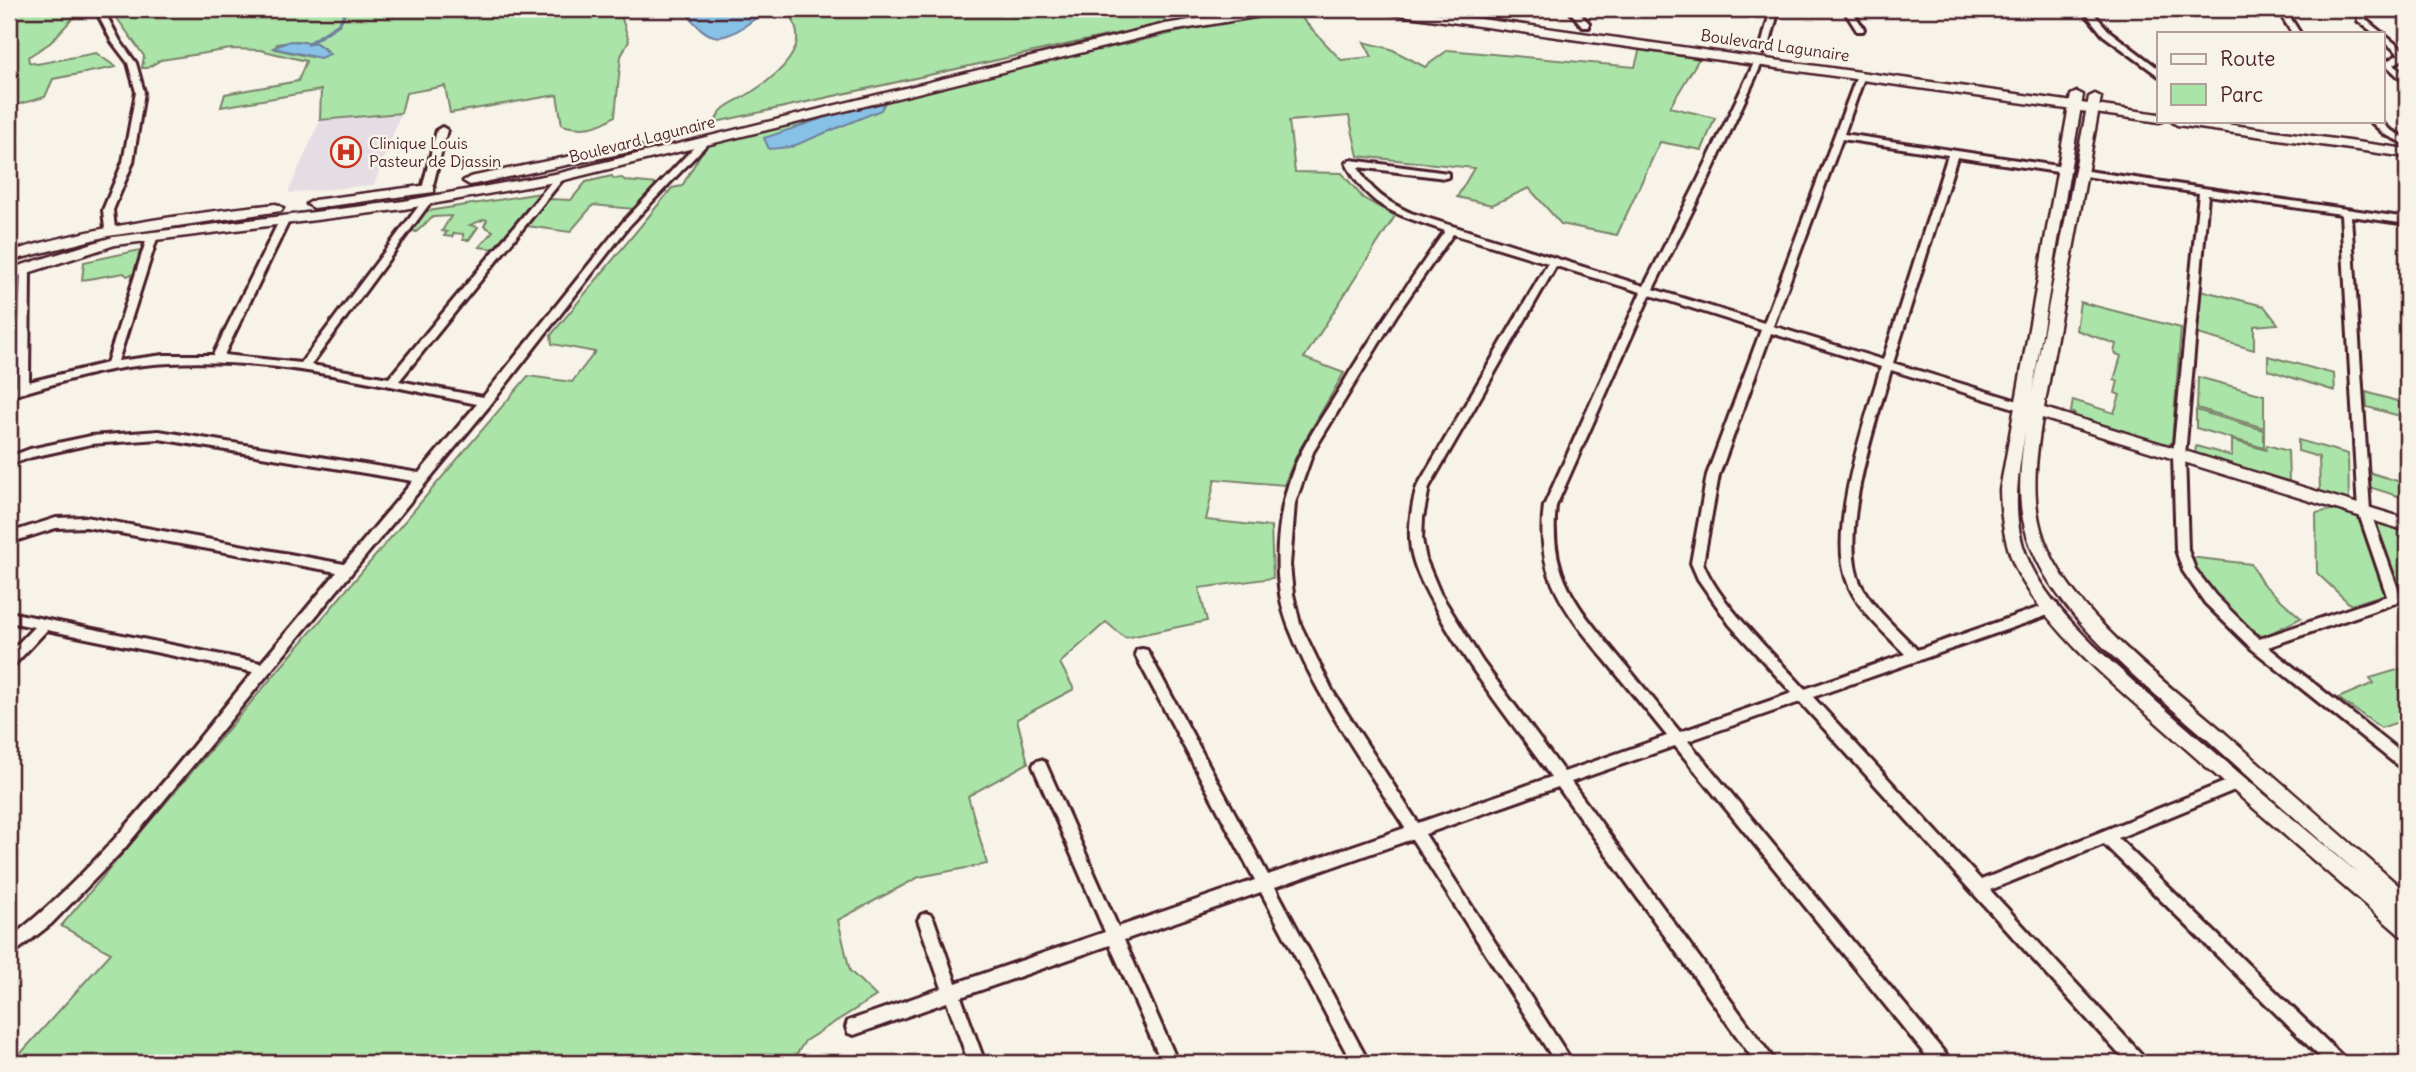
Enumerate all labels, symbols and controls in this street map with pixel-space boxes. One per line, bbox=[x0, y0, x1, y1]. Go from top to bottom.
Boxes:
street label: Boulevard Lagunaire bbox=[1699, 25, 1851, 65]
legend bbox=[2157, 32, 2384, 122]
text: Route bbox=[2220, 45, 2275, 72]
text: Parc bbox=[2220, 81, 2263, 108]
street label: Boulevard Lagunaire bbox=[567, 111, 717, 167]
place label: Clinique Louis Pasteur de Djassin bbox=[369, 133, 501, 171]
hospital icon: Clinique Louis Pasteur de Djassin bbox=[329, 135, 363, 169]

